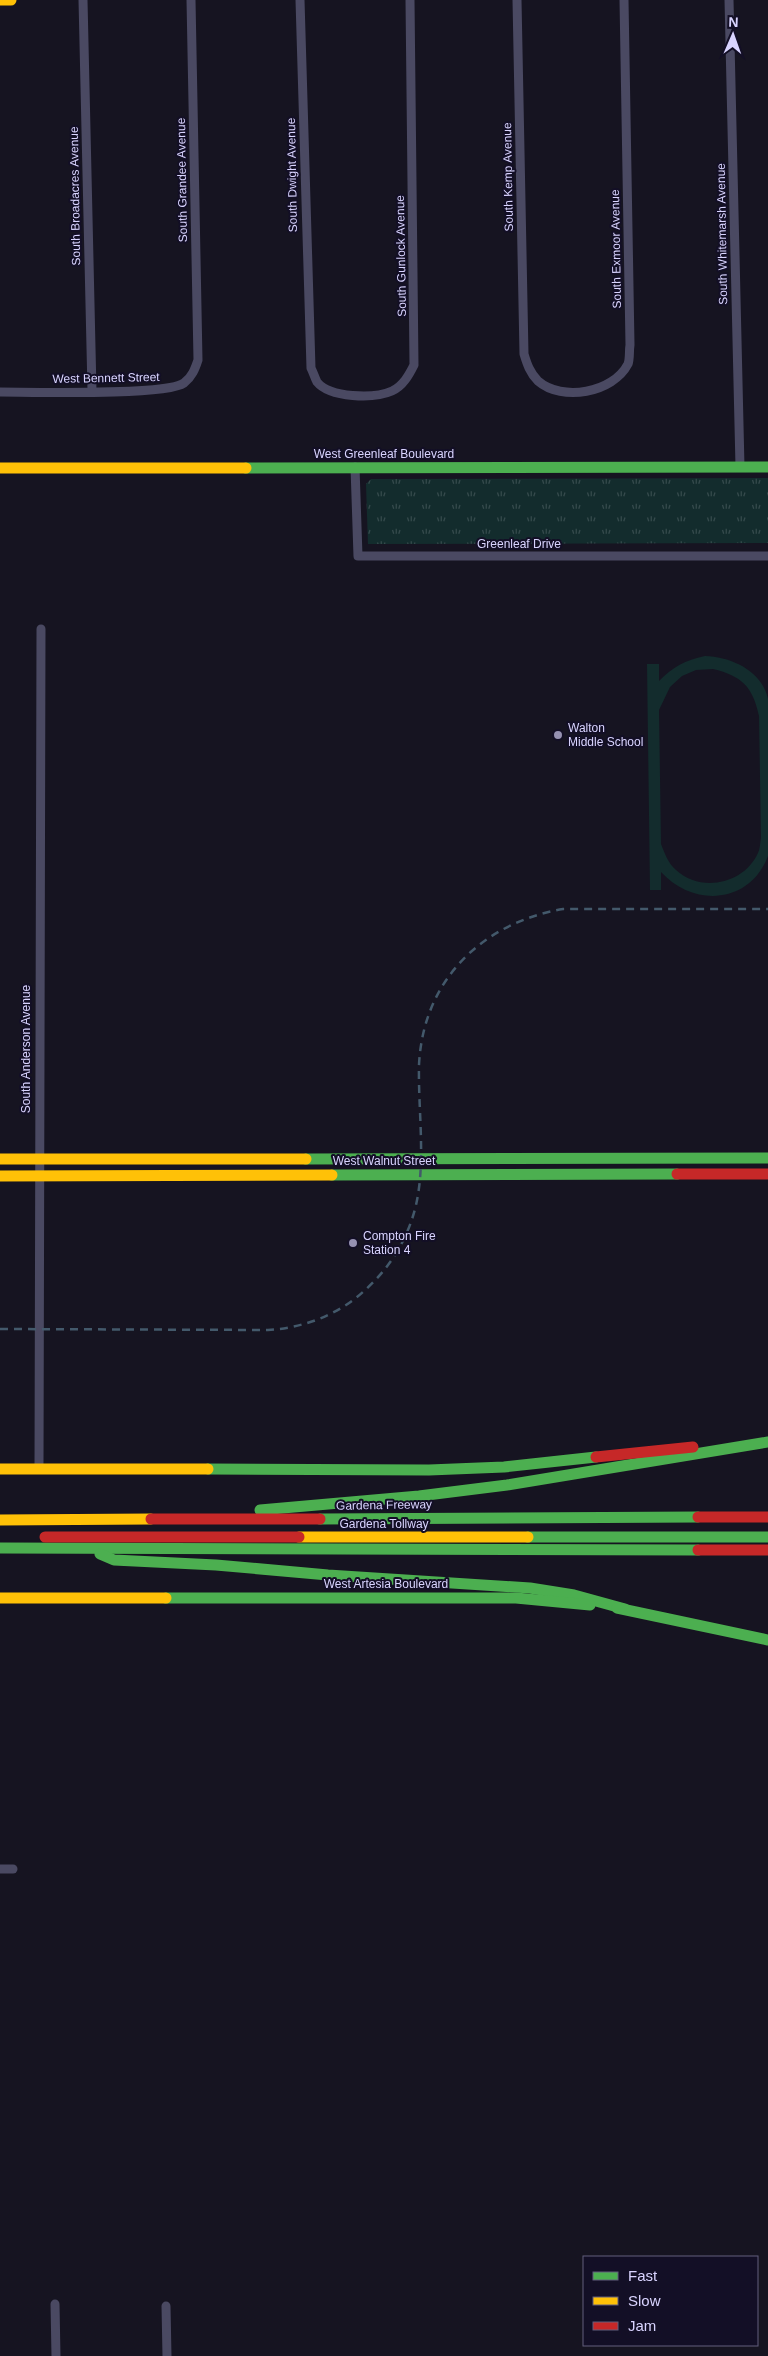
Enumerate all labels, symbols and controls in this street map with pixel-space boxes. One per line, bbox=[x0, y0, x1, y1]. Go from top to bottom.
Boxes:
north arrow bbox=[708, 10, 758, 60]
text: N bbox=[728, 14, 739, 30]
street label: South Grandee Avenue bbox=[174, 117, 190, 242]
street label: South Dwight Avenue bbox=[284, 117, 300, 232]
street label: South Kemp Avenue bbox=[500, 122, 516, 232]
street label: South Broadacres Avenue bbox=[67, 126, 83, 266]
street label: South Whitemarsh Avenue bbox=[714, 163, 730, 305]
street label: South Exmoor Avenue bbox=[608, 189, 624, 309]
street label: South Gunlock Avenue bbox=[393, 195, 409, 317]
street label: West Bennett Street bbox=[52, 370, 160, 386]
street label: West Greenleaf Boulevard bbox=[314, 447, 454, 461]
street label: Greenleaf Drive bbox=[477, 537, 561, 551]
place label: Walton Middle School bbox=[568, 721, 643, 749]
marker: Walton Middle School bbox=[552, 729, 564, 741]
street label: South Anderson Avenue bbox=[19, 984, 33, 1113]
street label: West Walnut Street bbox=[333, 1154, 436, 1168]
place label: Compton Fire Station 4 bbox=[363, 1229, 436, 1257]
marker: Compton Fire Station 4 bbox=[347, 1237, 359, 1249]
street label: Gardena Freeway bbox=[336, 1497, 432, 1513]
street label: Gardena Tollway bbox=[339, 1517, 429, 1531]
street label: West Artesia Boulevard bbox=[324, 1577, 448, 1591]
legend bbox=[583, 2256, 758, 2346]
text: Fast bbox=[628, 2267, 658, 2284]
text: Slow bbox=[628, 2292, 661, 2309]
text: Jam bbox=[628, 2317, 656, 2334]

